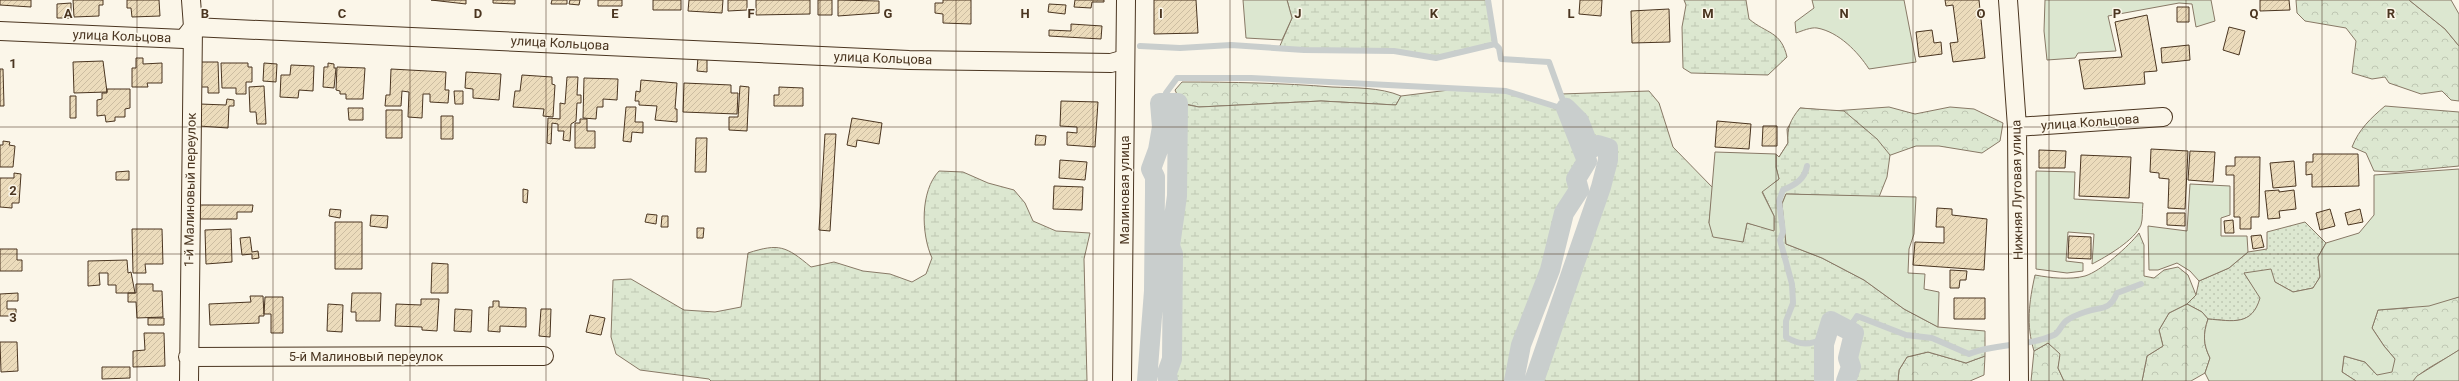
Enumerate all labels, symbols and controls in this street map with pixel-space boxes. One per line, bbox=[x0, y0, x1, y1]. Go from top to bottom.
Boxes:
text: A bbox=[64, 6, 73, 21]
text: B bbox=[201, 6, 209, 21]
text: C bbox=[338, 6, 347, 21]
text: D bbox=[474, 6, 482, 21]
text: E bbox=[611, 6, 619, 21]
text: F bbox=[747, 6, 755, 21]
text: G bbox=[884, 6, 893, 21]
text: H bbox=[1020, 6, 1030, 21]
text: I bbox=[1159, 6, 1163, 21]
text: J bbox=[1294, 6, 1302, 21]
text: K bbox=[1430, 6, 1439, 21]
text: L bbox=[1567, 6, 1575, 21]
text: M bbox=[1702, 6, 1714, 21]
text: N bbox=[1839, 6, 1849, 21]
text: O bbox=[1977, 6, 1986, 21]
text: P bbox=[2113, 6, 2121, 21]
text: Q bbox=[2250, 6, 2259, 21]
text: R bbox=[2387, 6, 2396, 21]
street label: улица Кольцова bbox=[72, 27, 172, 45]
street label: улица Кольцова bbox=[510, 33, 610, 53]
street label: улица Кольцова bbox=[833, 49, 933, 67]
text: 1 bbox=[9, 56, 17, 71]
street label: улица Кольцова bbox=[2040, 111, 2140, 133]
street label: 1-й Малиновый переулок bbox=[181, 113, 199, 267]
street label: Нижняя Луговая улица bbox=[2008, 120, 2026, 260]
street label: Малиновая улица bbox=[1117, 136, 1132, 244]
text: 2 bbox=[9, 183, 17, 198]
text: 3 bbox=[9, 310, 17, 325]
street label: 5-й Малиновый переулок bbox=[289, 349, 443, 364]

